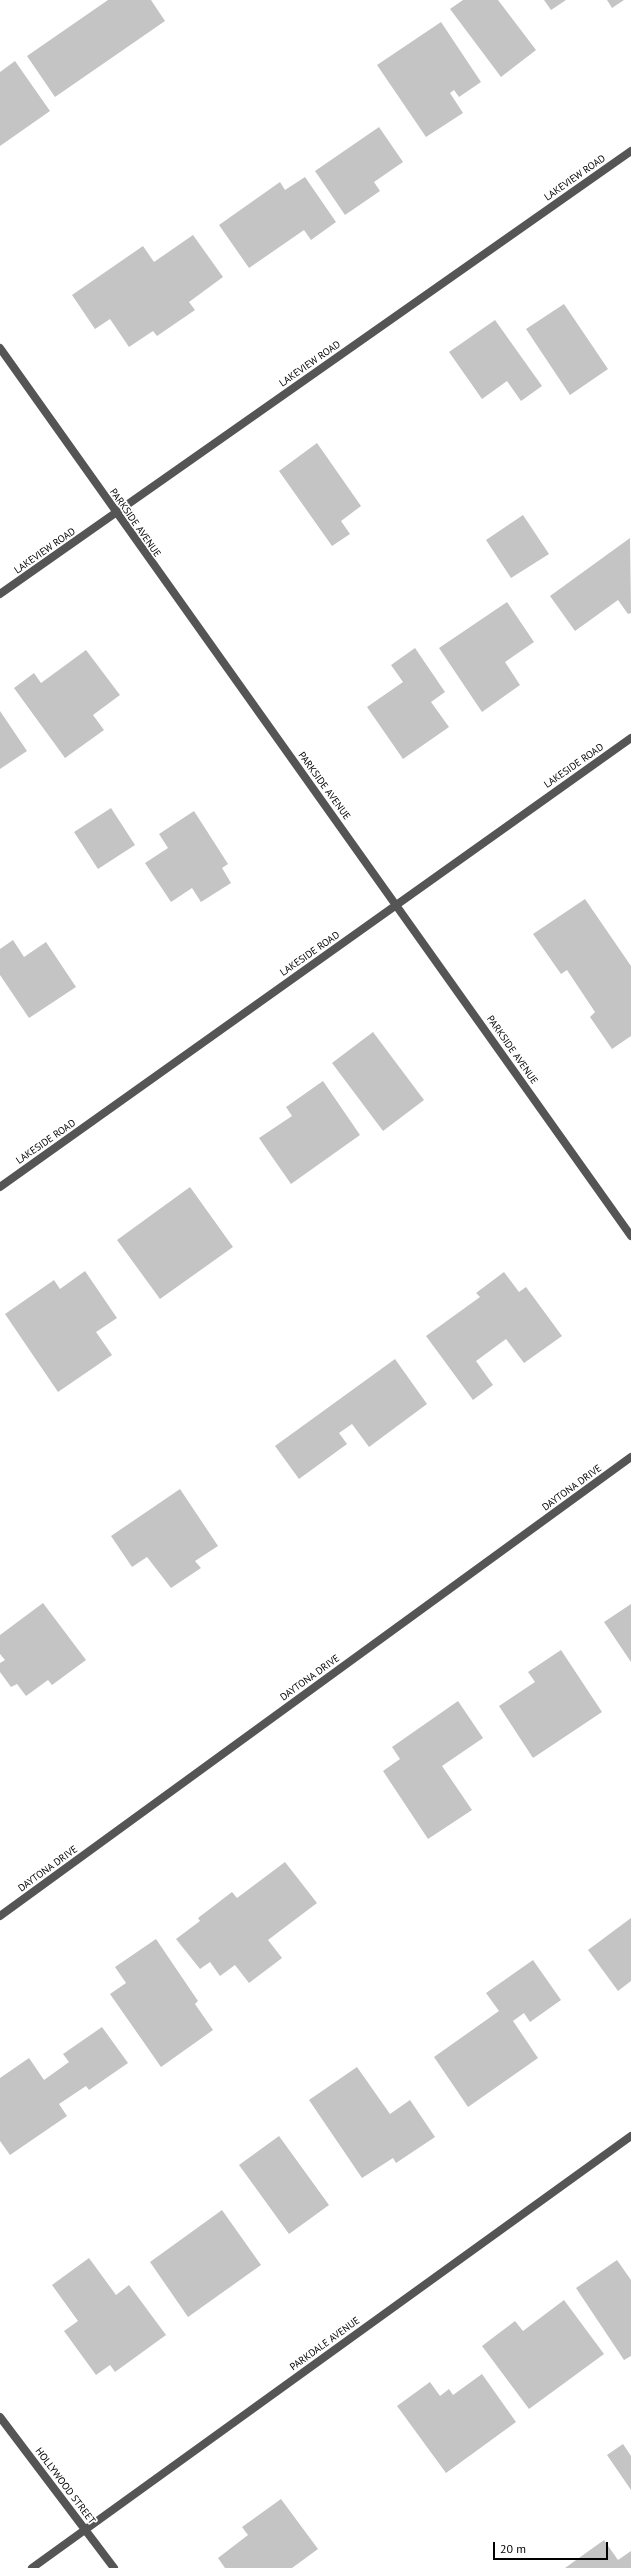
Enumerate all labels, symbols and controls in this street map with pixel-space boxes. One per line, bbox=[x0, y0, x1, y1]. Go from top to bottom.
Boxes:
street label: LAKEVIEW ROAD bbox=[542, 152, 608, 204]
street label: LAKEVIEW ROAD bbox=[277, 338, 343, 390]
street label: PARKSIDE AVENUE bbox=[107, 487, 163, 559]
street label: LAKEVIEW ROAD bbox=[12, 525, 78, 577]
street label: LAKESIDE ROAD bbox=[542, 741, 606, 791]
street label: PARKSIDE AVENUE bbox=[295, 750, 353, 822]
street label: LAKESIDE ROAD bbox=[278, 929, 342, 979]
street label: PARKSIDE AVENUE bbox=[484, 1014, 540, 1086]
street label: LAKESIDE ROAD bbox=[14, 1117, 78, 1167]
street label: DAYTONA DRIVE bbox=[540, 1462, 604, 1514]
street label: DAYTONA DRIVE bbox=[278, 1652, 342, 1704]
street label: DAYTONA DRIVE bbox=[16, 1843, 80, 1895]
street label: PARKDALE AVENUE bbox=[288, 2315, 362, 2373]
street label: HOLLYWOOD STREET bbox=[32, 2445, 98, 2527]
scale bar bbox=[495, 2534, 610, 2560]
text: 20 m bbox=[500, 2541, 526, 2556]

